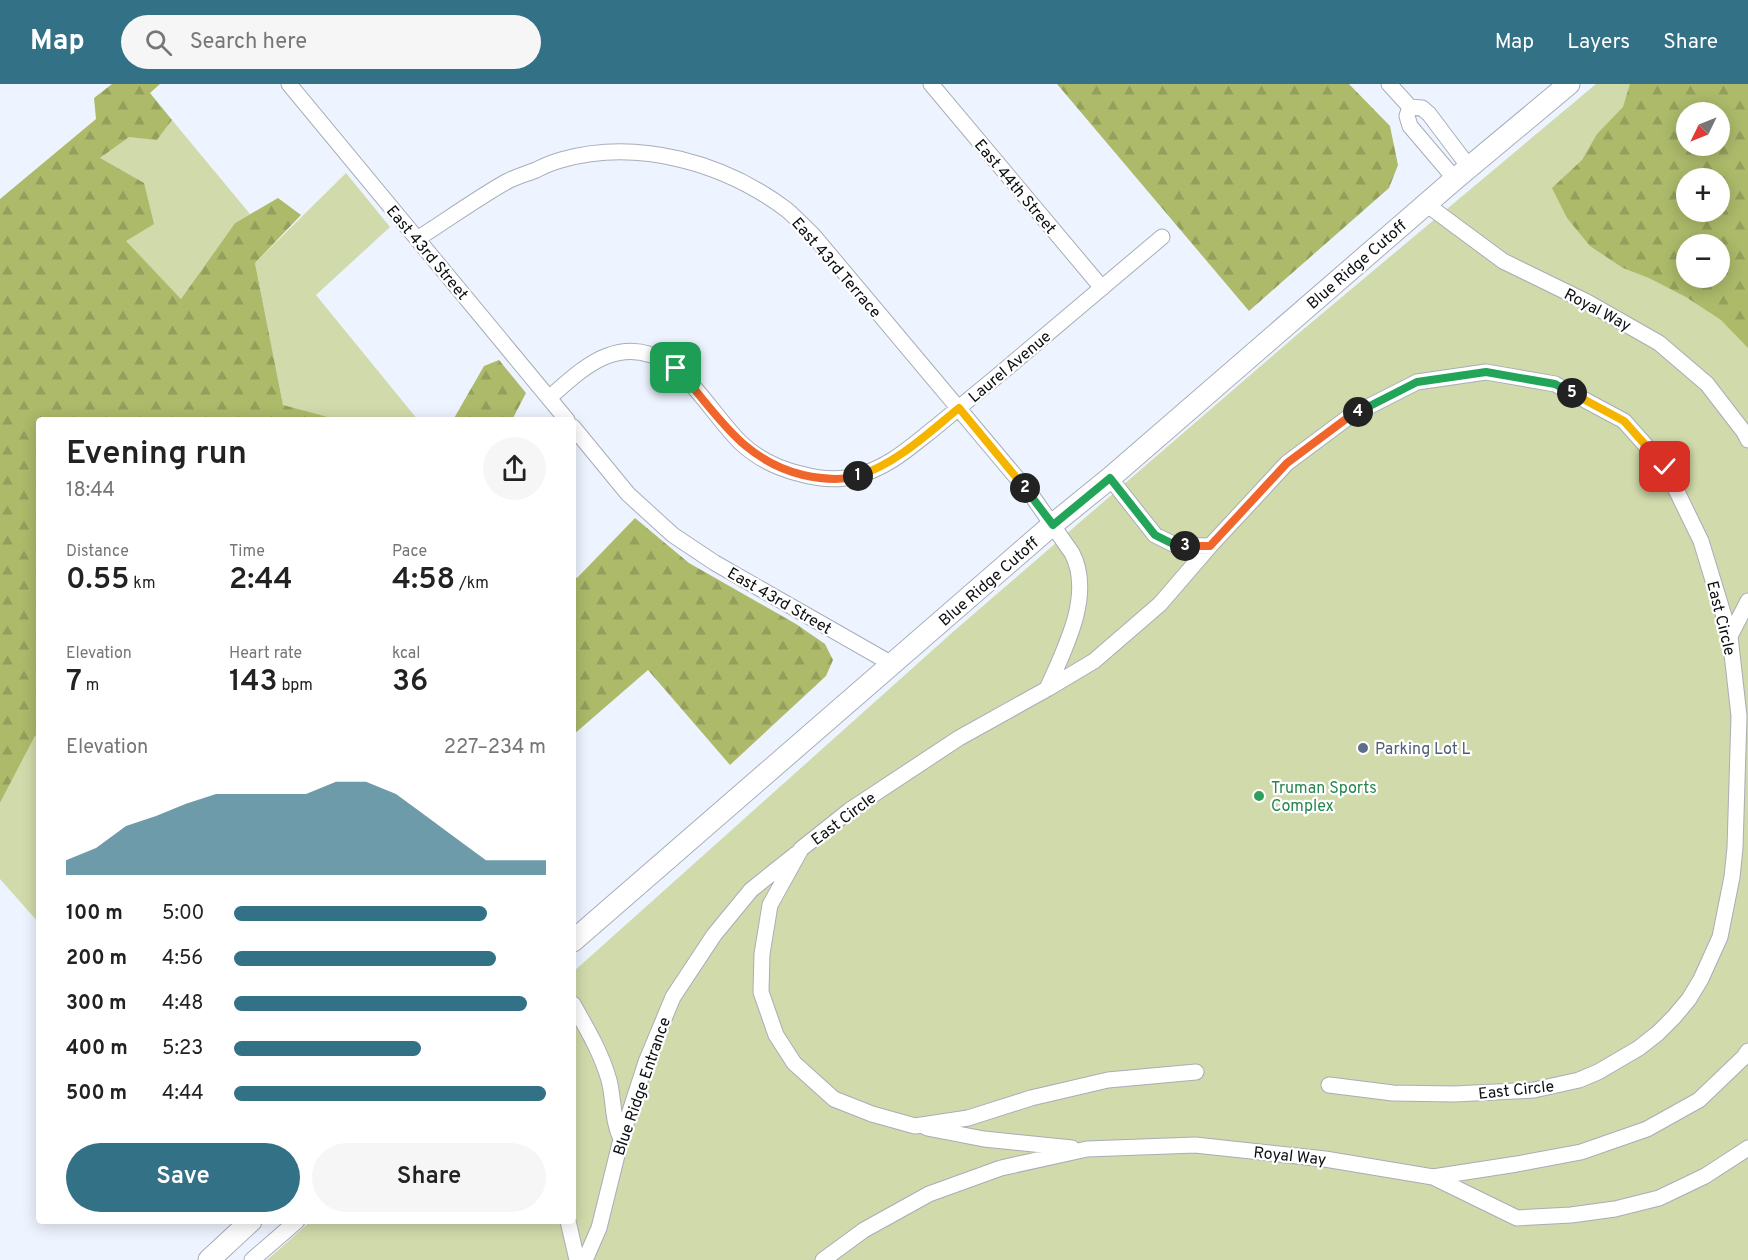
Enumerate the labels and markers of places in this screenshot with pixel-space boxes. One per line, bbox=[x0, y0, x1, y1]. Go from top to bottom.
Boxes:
pin bbox=[650, 342, 701, 393]
pin: 5 bbox=[1557, 378, 1587, 408]
pin: 4 bbox=[1343, 397, 1373, 427]
pin bbox=[1639, 441, 1690, 492]
pin: 1 bbox=[843, 461, 873, 491]
pin: 2 bbox=[1010, 473, 1040, 503]
pin: 3 bbox=[1170, 531, 1200, 561]
place label: Parking Lot L bbox=[1375, 740, 1471, 760]
marker: Parking Lot L bbox=[1356, 741, 1370, 755]
place label: Truman Sports Complex bbox=[1271, 779, 1377, 817]
marker: Truman Sports Complex bbox=[1252, 789, 1266, 803]

